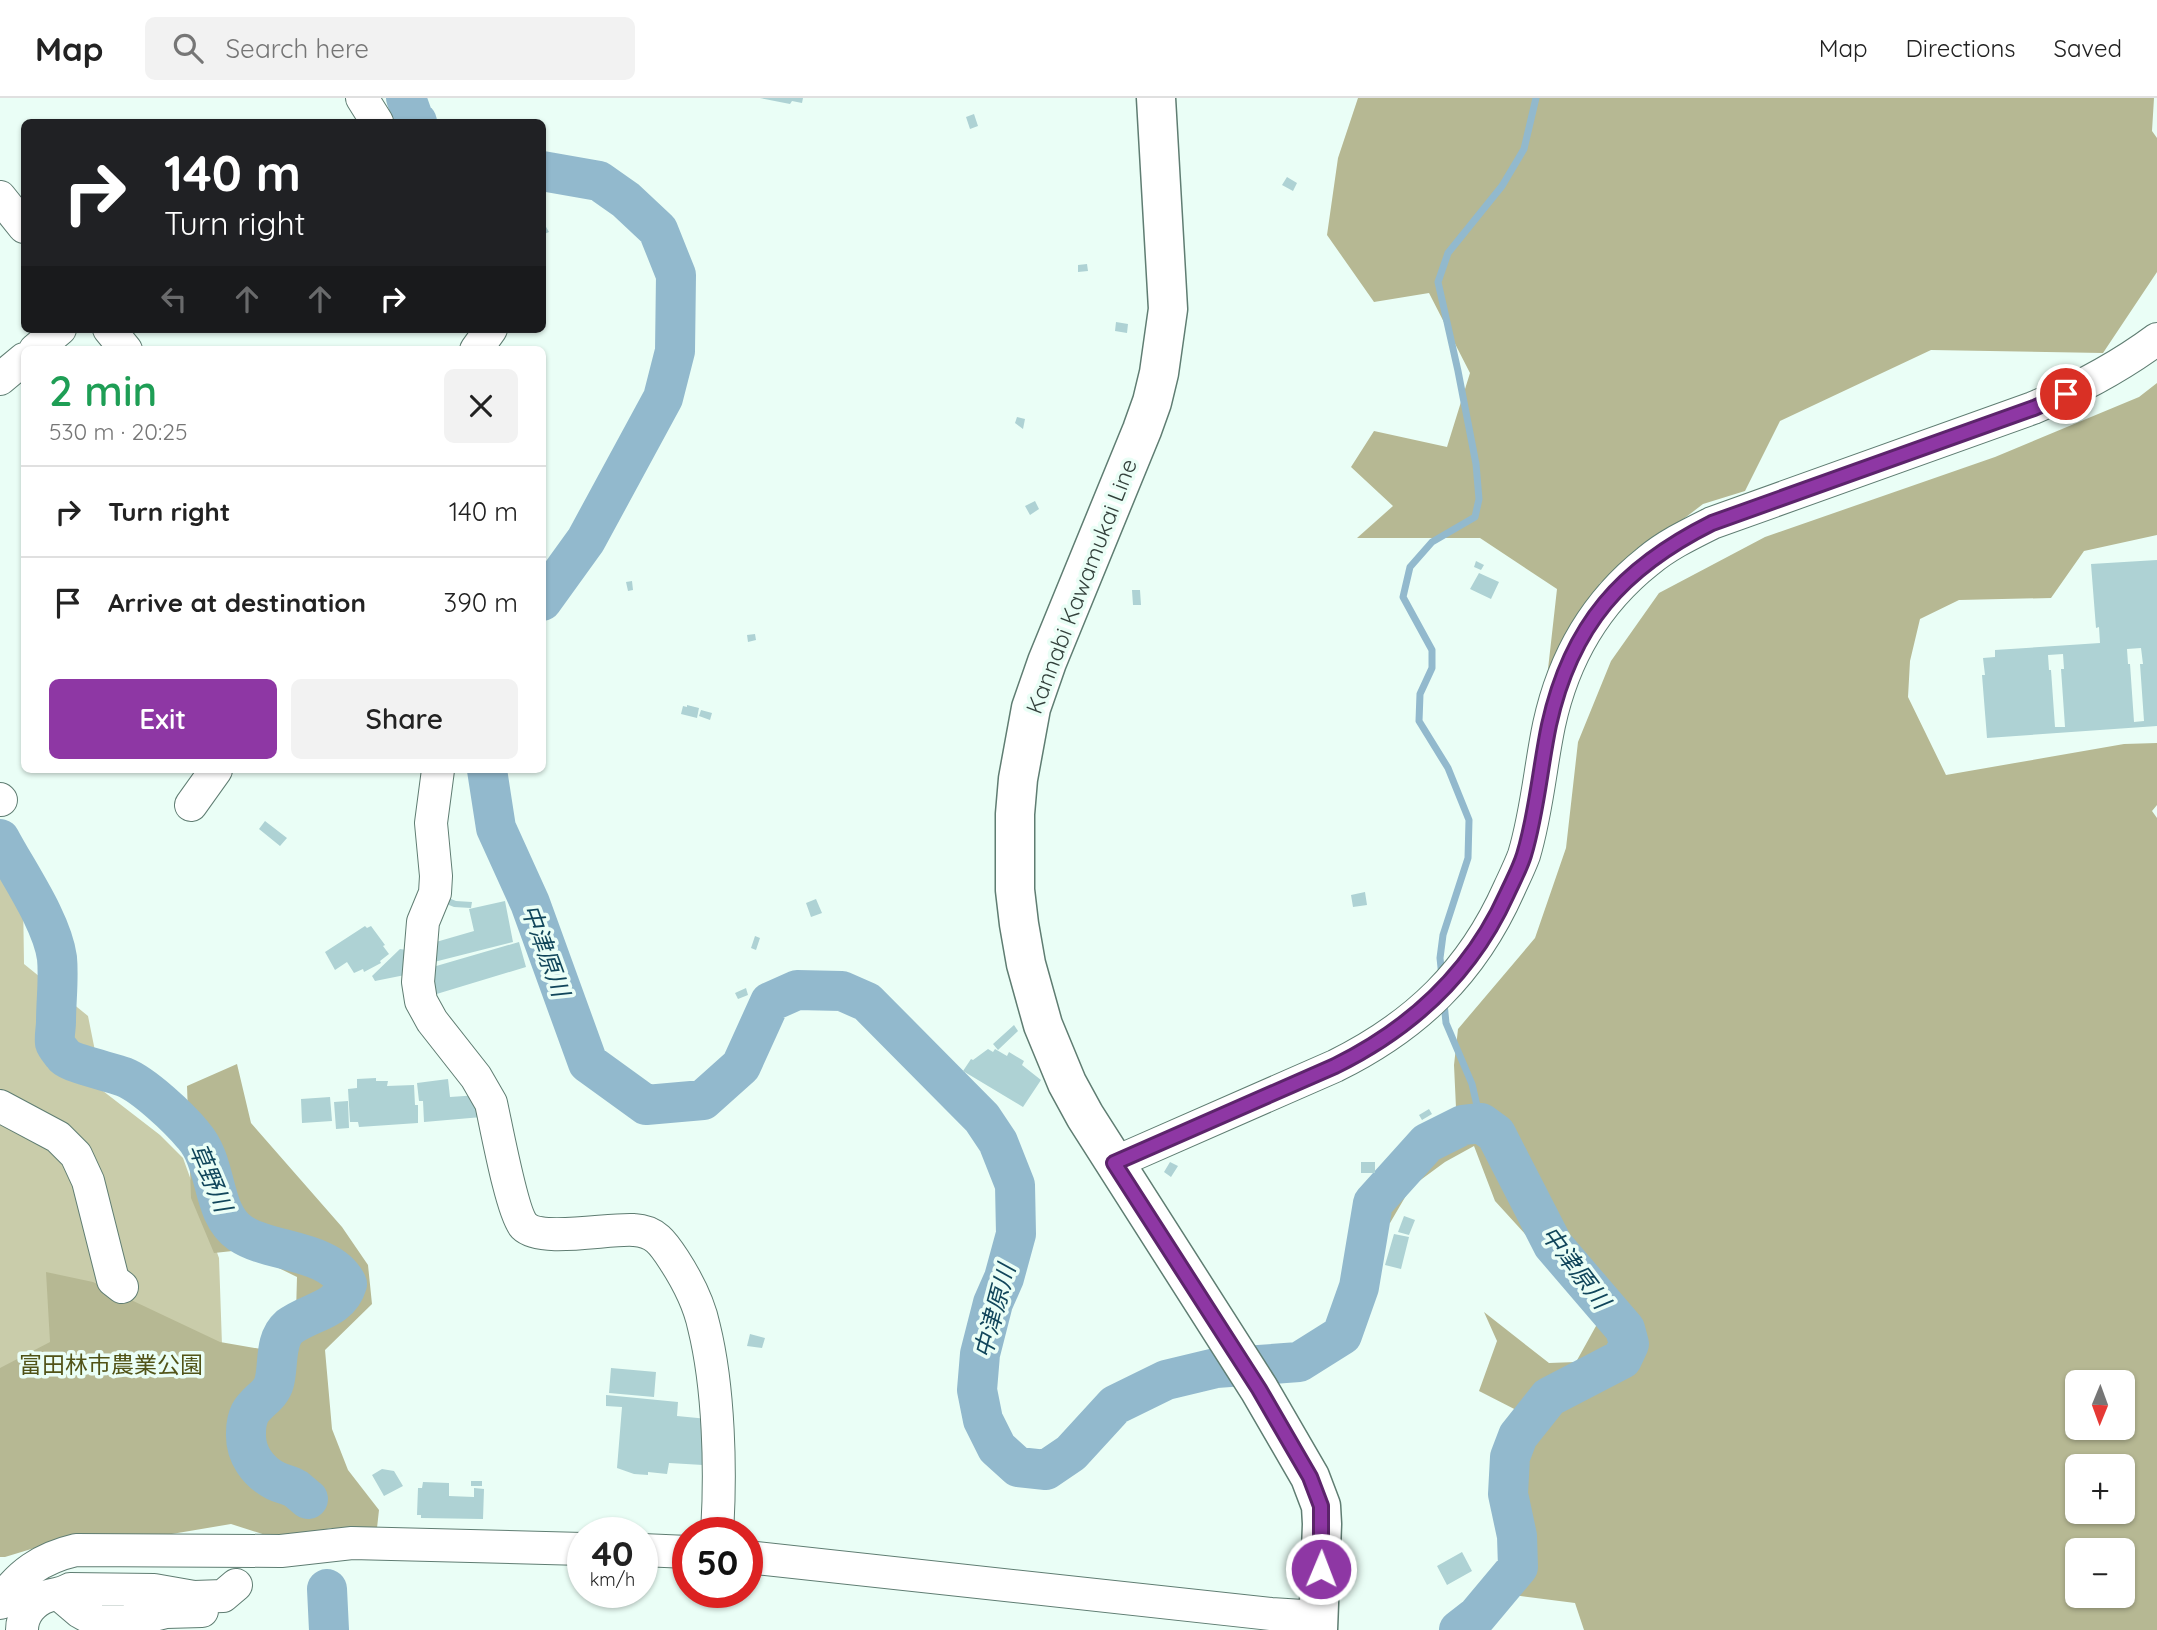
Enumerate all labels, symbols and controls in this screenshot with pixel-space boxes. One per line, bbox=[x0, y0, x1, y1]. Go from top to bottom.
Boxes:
search box bbox=[145, 17, 635, 80]
text: Map bbox=[35, 28, 103, 69]
icon: search bbox=[169, 29, 207, 67]
text: Search here bbox=[225, 32, 369, 65]
text: Map bbox=[1819, 33, 1868, 63]
text: Directions bbox=[1906, 33, 2016, 63]
text: Saved bbox=[2054, 33, 2122, 63]
text: 140 m bbox=[164, 142, 301, 203]
icon: right bbox=[49, 147, 140, 238]
text: Turn right bbox=[164, 203, 305, 243]
icon: left bbox=[155, 280, 193, 318]
icon: ahead bbox=[228, 280, 266, 318]
icon: ahead bbox=[301, 280, 339, 318]
icon: right bbox=[374, 280, 412, 318]
text: 2 min bbox=[49, 364, 157, 417]
pin bbox=[2036, 364, 2096, 424]
button: close bbox=[444, 369, 518, 443]
icon: arrive bbox=[2047, 375, 2085, 413]
text: 530 m · 20:25 bbox=[49, 417, 188, 446]
street label: Kannabi Kawamukai Line bbox=[1019, 454, 1143, 718]
icon: right bbox=[49, 493, 87, 531]
text: Turn right bbox=[108, 495, 230, 528]
text: 140 m bbox=[449, 495, 518, 528]
icon: arrive bbox=[49, 584, 87, 622]
text: Arrive at destination bbox=[108, 586, 366, 619]
text: 390 m bbox=[444, 586, 518, 619]
button: Exit bbox=[49, 679, 277, 759]
button: Share bbox=[291, 679, 518, 759]
water label: 中津原川 bbox=[515, 900, 578, 1003]
water label: 草野川 bbox=[183, 1138, 240, 1219]
water label: 中津原川 bbox=[1535, 1220, 1619, 1317]
water label: 中津原川 bbox=[967, 1258, 1022, 1361]
park label: 富田林市農業公園 bbox=[19, 1350, 203, 1379]
north arrow bbox=[2065, 1370, 2135, 1440]
map controls bbox=[2065, 1370, 2135, 1608]
button: + bbox=[2065, 1454, 2135, 1524]
speed limit sign: 50 bbox=[672, 1517, 763, 1608]
text: 40 bbox=[591, 1531, 634, 1575]
position arrow bbox=[1284, 1532, 1358, 1606]
button: − bbox=[2065, 1538, 2135, 1608]
text: km/h bbox=[590, 1568, 635, 1591]

